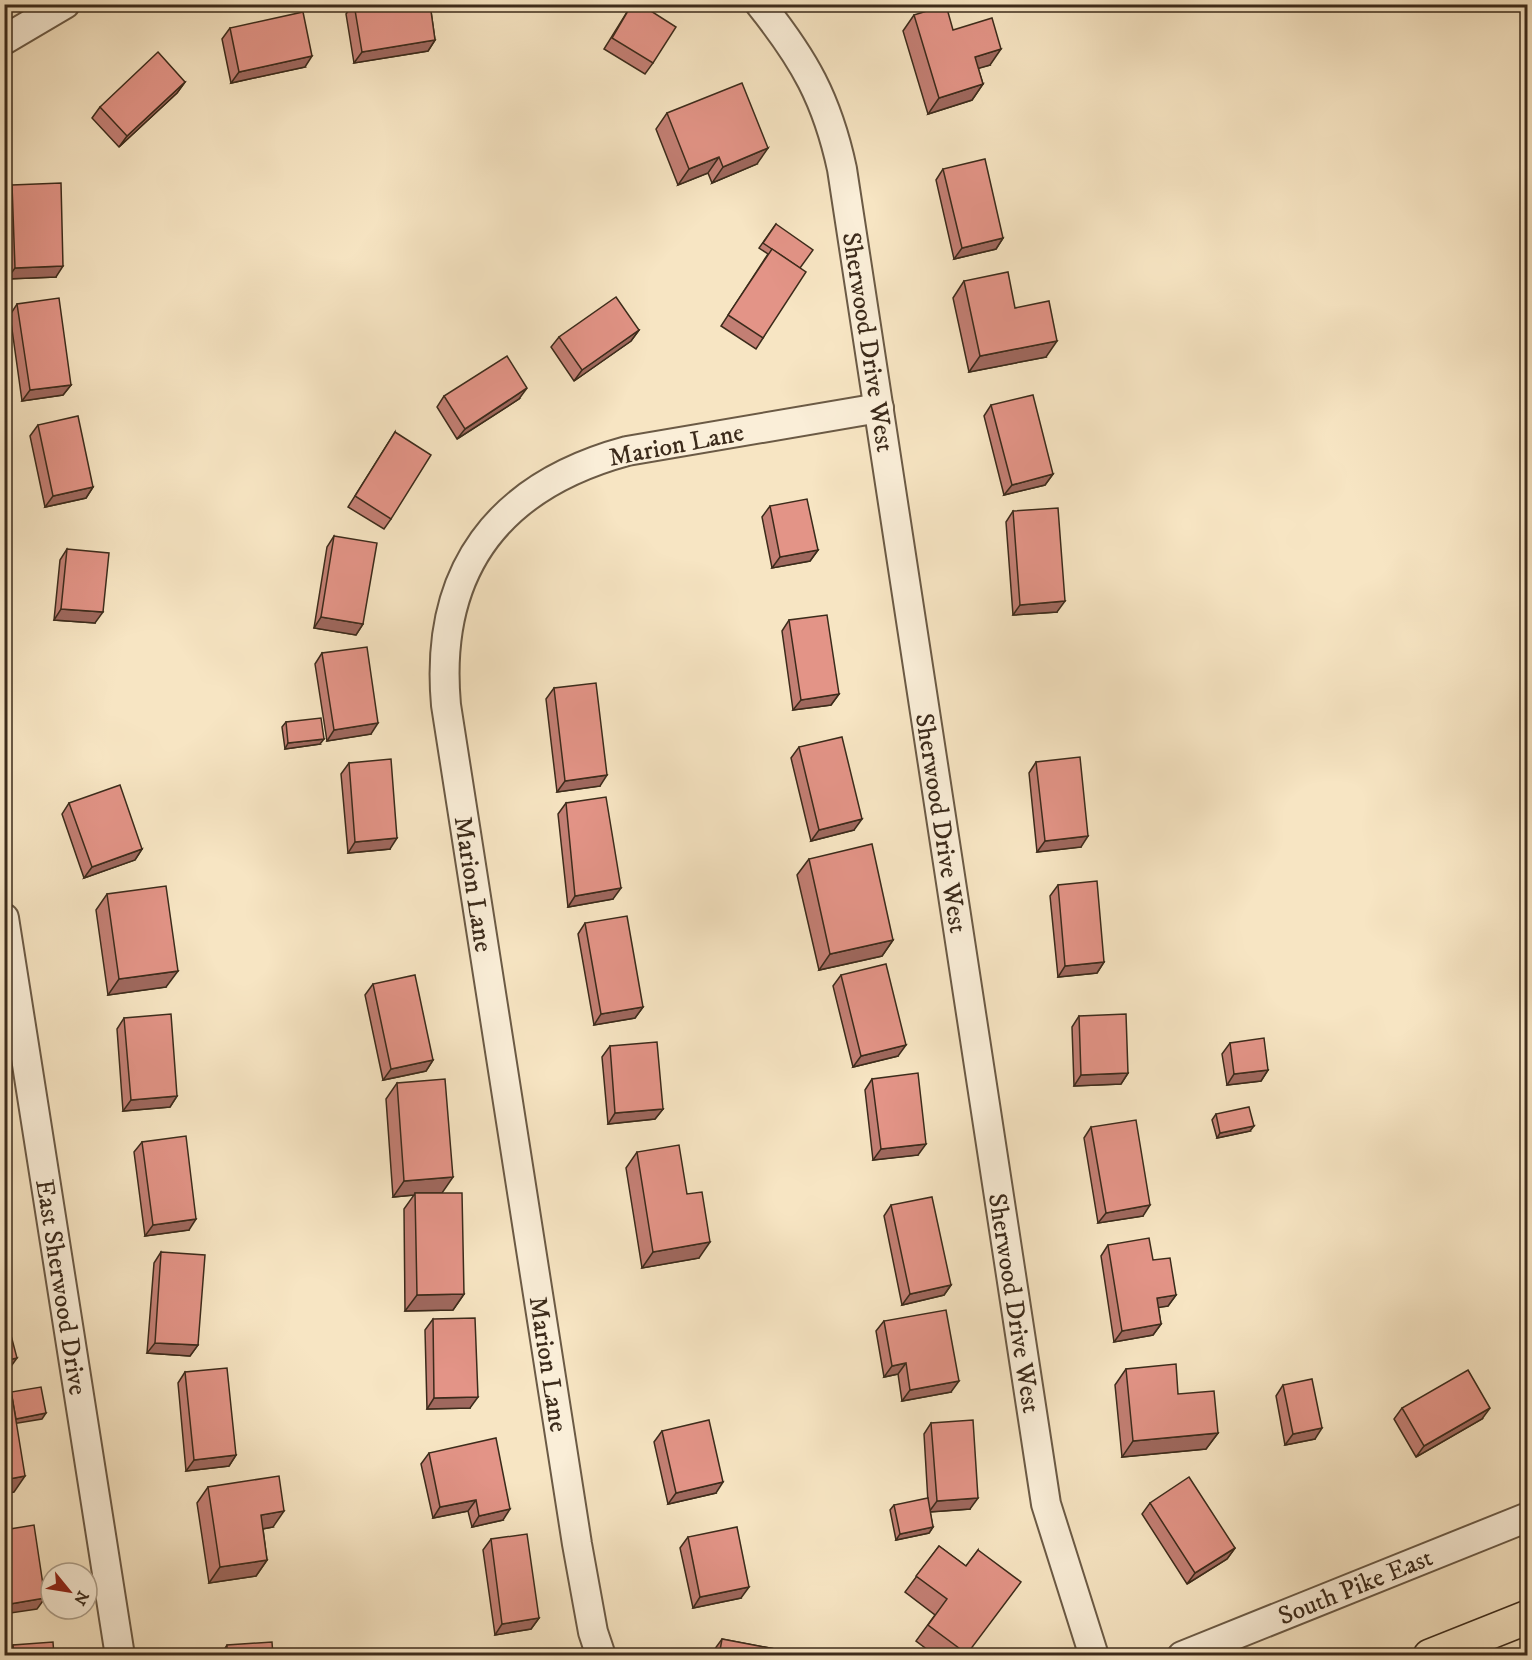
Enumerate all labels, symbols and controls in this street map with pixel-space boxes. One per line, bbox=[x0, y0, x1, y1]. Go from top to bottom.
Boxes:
street label: Sherwood Drive West bbox=[834, 230, 901, 455]
street label: Marion Lane bbox=[606, 416, 747, 475]
street label: Sherwood Drive West bbox=[907, 711, 974, 936]
street label: Marion Lane bbox=[446, 814, 500, 954]
street label: East Sherwood Drive bbox=[27, 1177, 94, 1398]
street label: Sherwood Drive West bbox=[980, 1191, 1047, 1416]
street label: Marion Lane bbox=[521, 1294, 575, 1434]
street label: South Pike East bbox=[1274, 1541, 1438, 1633]
north arrow bbox=[39, 1561, 99, 1621]
text: N bbox=[69, 1587, 93, 1609]

